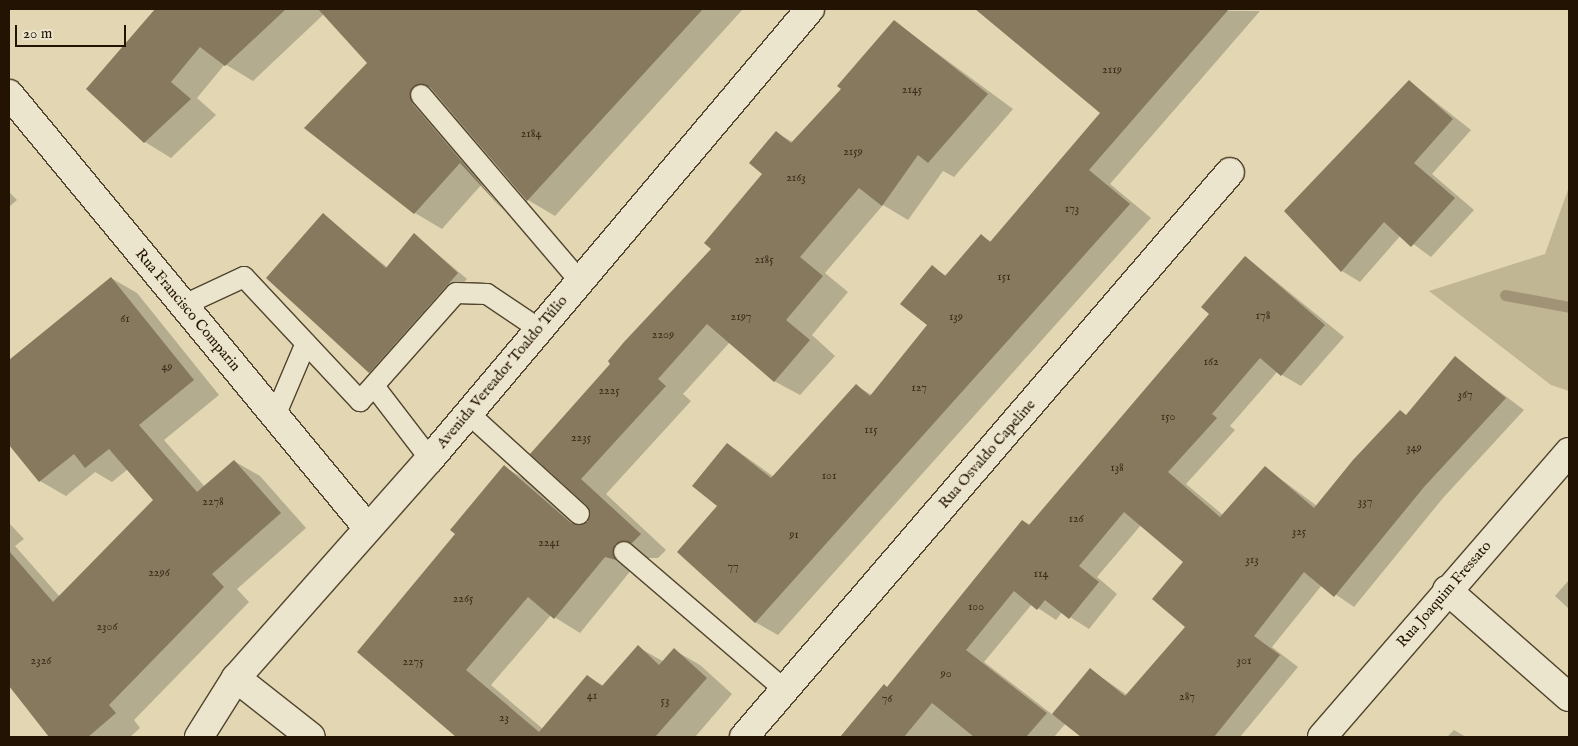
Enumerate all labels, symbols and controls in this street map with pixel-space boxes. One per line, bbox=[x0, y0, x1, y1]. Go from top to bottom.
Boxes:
scale bar bbox=[18, 15, 129, 47]
text: 20 m bbox=[23, 24, 52, 43]
house number: 2119 bbox=[1102, 63, 1122, 77]
house number: 2145 bbox=[902, 83, 922, 97]
house number: 2184 bbox=[521, 127, 541, 141]
house number: 2159 bbox=[843, 145, 863, 159]
house number: 2163 bbox=[786, 171, 806, 185]
house number: 173 bbox=[1065, 202, 1079, 216]
street label: Rua Francisco Comparin bbox=[132, 245, 244, 375]
house number: 2185 bbox=[754, 253, 774, 267]
house number: 151 bbox=[997, 270, 1011, 284]
street label: Avenida Vereador Toaldo Túlio bbox=[433, 292, 571, 452]
house number: 178 bbox=[1256, 309, 1270, 323]
house number: 2197 bbox=[731, 310, 751, 324]
house number: 139 bbox=[949, 310, 963, 324]
house number: 61 bbox=[120, 312, 130, 326]
house number: 2209 bbox=[652, 328, 674, 342]
house number: 162 bbox=[1203, 355, 1219, 369]
house number: 49 bbox=[161, 360, 173, 374]
house number: 127 bbox=[911, 381, 927, 395]
house number: 2225 bbox=[598, 384, 620, 398]
house number: 367 bbox=[1457, 388, 1473, 402]
street label: Rua Osvaldo Capeline bbox=[935, 396, 1039, 512]
house number: 150 bbox=[1161, 410, 1175, 424]
house number: 115 bbox=[864, 423, 878, 437]
house number: 2235 bbox=[571, 431, 591, 445]
house number: 349 bbox=[1406, 441, 1422, 455]
house number: 138 bbox=[1110, 461, 1124, 475]
house number: 101 bbox=[822, 469, 836, 483]
house number: 2278 bbox=[202, 495, 224, 509]
house number: 337 bbox=[1358, 495, 1372, 509]
house number: 126 bbox=[1068, 512, 1084, 526]
house number: 325 bbox=[1292, 525, 1306, 539]
house number: 91 bbox=[789, 528, 799, 542]
house number: 2241 bbox=[538, 536, 560, 550]
street label: Rua Joaquim Fressato bbox=[1393, 537, 1495, 651]
house number: 313 bbox=[1245, 553, 1259, 567]
house number: 77 bbox=[727, 560, 739, 574]
house number: 2296 bbox=[148, 566, 170, 580]
house number: 114 bbox=[1034, 567, 1048, 581]
house number: 2265 bbox=[453, 592, 473, 606]
house number: 100 bbox=[968, 600, 984, 614]
house number: 2306 bbox=[96, 620, 118, 634]
house number: 2326 bbox=[31, 654, 51, 668]
house number: 301 bbox=[1237, 654, 1251, 668]
house number: 2275 bbox=[402, 655, 424, 669]
house number: 90 bbox=[940, 667, 952, 681]
house number: 41 bbox=[587, 689, 597, 703]
house number: 287 bbox=[1179, 690, 1195, 704]
house number: 76 bbox=[882, 692, 892, 706]
house number: 53 bbox=[661, 694, 669, 708]
house number: 23 bbox=[499, 711, 509, 725]

